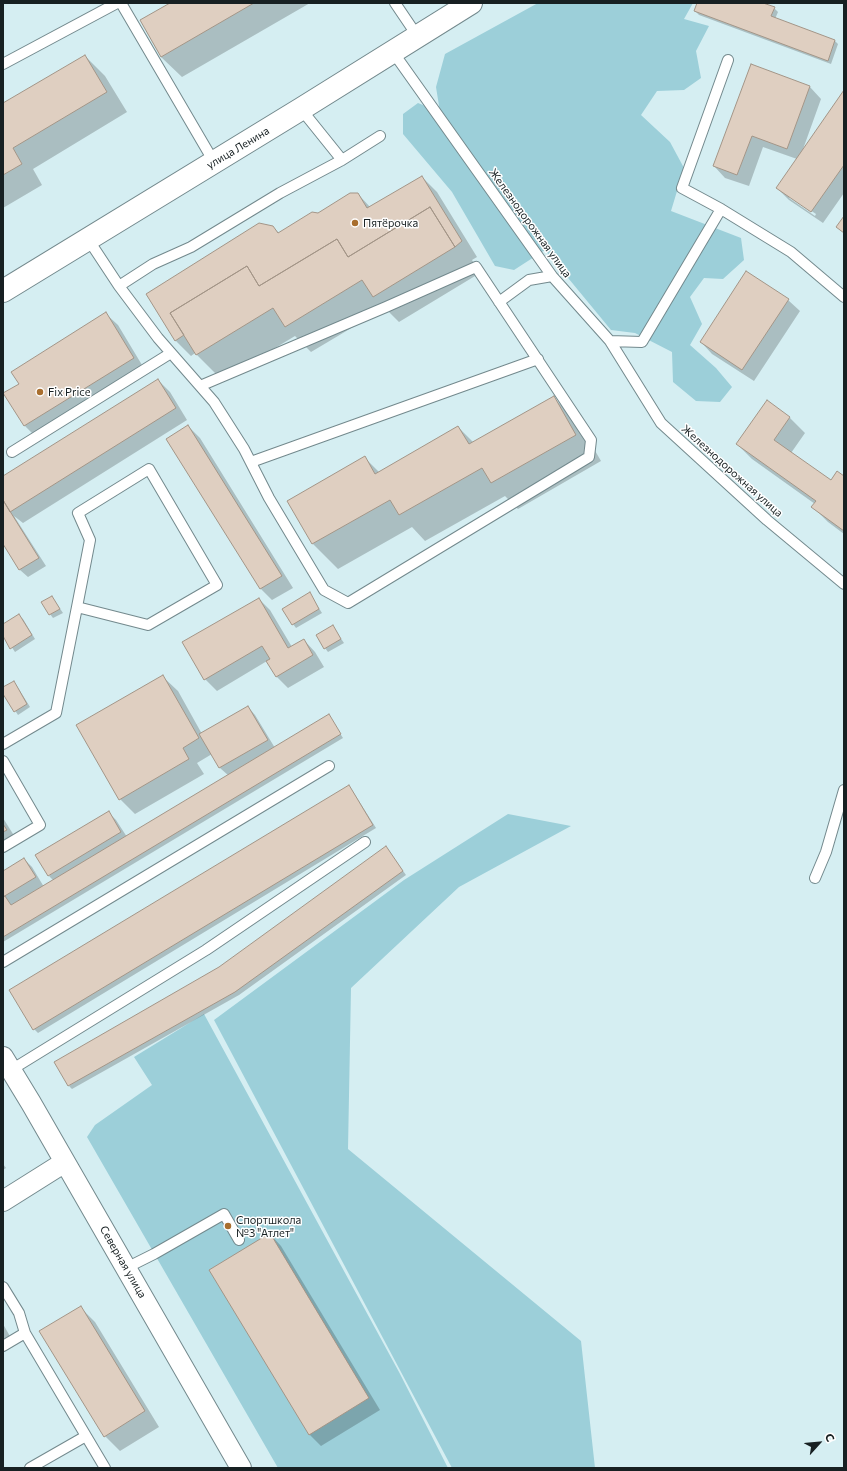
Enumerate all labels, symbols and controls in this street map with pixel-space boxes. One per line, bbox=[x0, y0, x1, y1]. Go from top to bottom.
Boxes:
street label: улица Ленина bbox=[204, 124, 272, 172]
street label: Железнодорожная улица bbox=[486, 166, 574, 280]
place label: Пятёрочка bbox=[363, 216, 418, 230]
marker: Пятёрочка bbox=[350, 218, 360, 228]
place label: Fix Price bbox=[48, 385, 90, 399]
marker: Fix Price bbox=[35, 387, 45, 397]
street label: Железнодорожная улица bbox=[679, 422, 785, 520]
place label: Спортшкола №3 "Атлет" bbox=[236, 1213, 301, 1239]
marker: Спортшкола №3 "Атлет" bbox=[223, 1221, 233, 1231]
street label: Северная улица bbox=[97, 1223, 149, 1301]
north arrow bbox=[799, 1423, 839, 1463]
text: С bbox=[823, 1431, 838, 1444]

